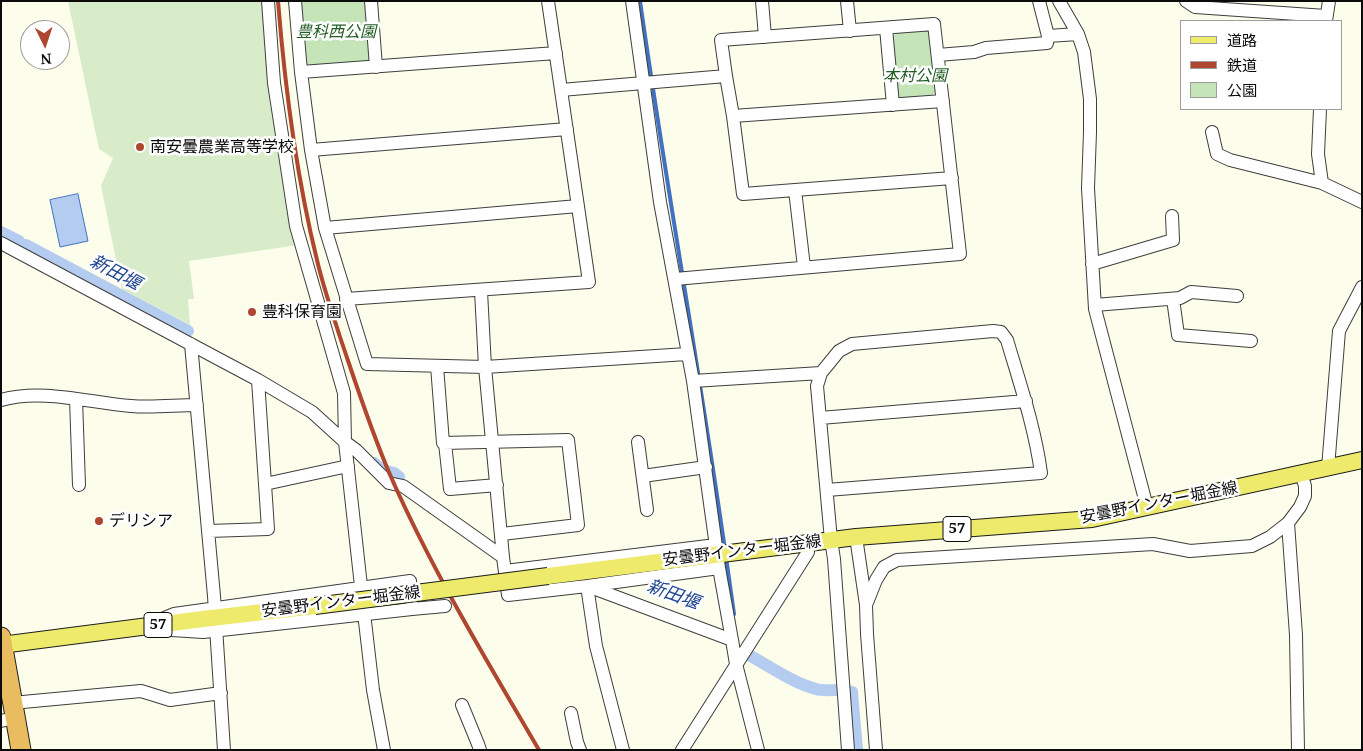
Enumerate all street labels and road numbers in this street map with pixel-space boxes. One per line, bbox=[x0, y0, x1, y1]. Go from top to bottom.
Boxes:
street label: 安曇野インター堀金線 bbox=[1079, 478, 1239, 528]
road number: 57 bbox=[943, 516, 971, 542]
street label: 安曇野インター堀金線 bbox=[661, 532, 823, 570]
street label: 安曇野インター堀金線 bbox=[260, 583, 422, 621]
road number: 57 bbox=[144, 612, 172, 638]

